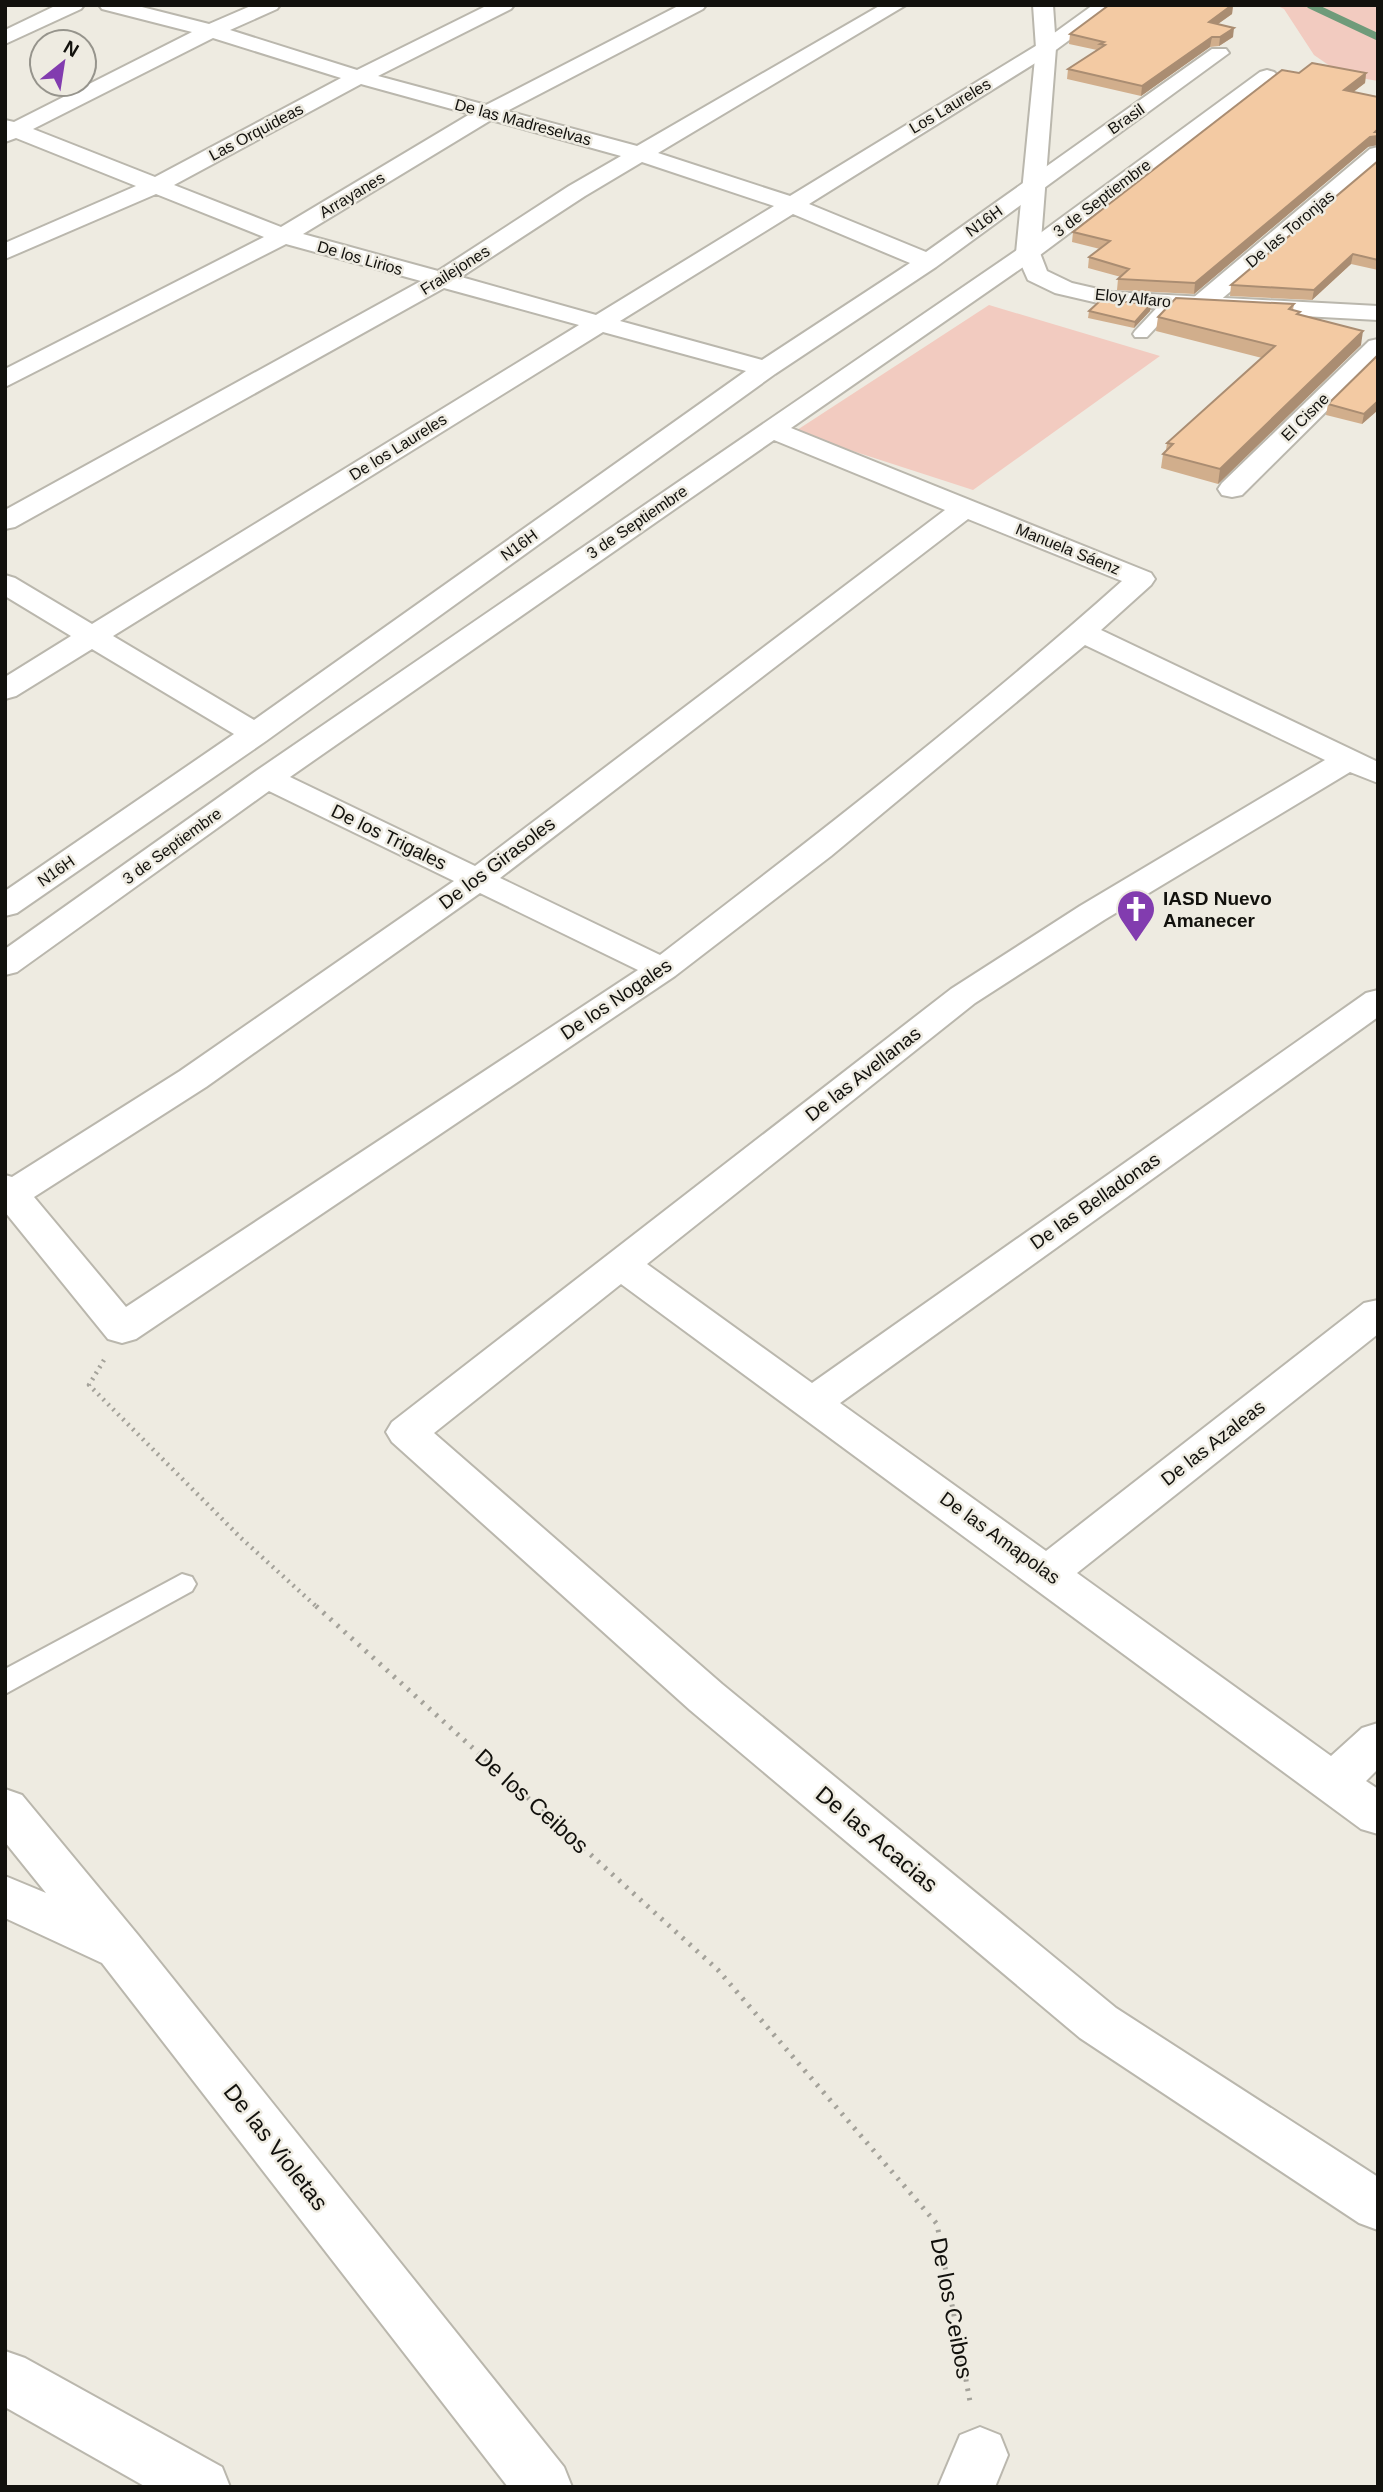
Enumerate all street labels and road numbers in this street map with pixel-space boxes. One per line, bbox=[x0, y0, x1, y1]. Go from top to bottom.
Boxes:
street label: Los Laureles bbox=[906, 75, 994, 137]
street label: De las Madreselvas bbox=[453, 96, 593, 148]
street label: Las Orquideas bbox=[206, 100, 306, 164]
street label: Brasil bbox=[1105, 101, 1147, 137]
street label: 3 de Septiembre bbox=[1050, 156, 1154, 240]
street label: Arrayanes bbox=[316, 169, 388, 221]
street label: De las Toronjas bbox=[1242, 187, 1338, 271]
street label: N16H bbox=[962, 202, 1006, 240]
street label: De los Lirios bbox=[315, 238, 405, 278]
street label: Frailejones bbox=[417, 242, 493, 298]
street label: Eloy Alfaro bbox=[1094, 286, 1172, 310]
street label: El Cisne bbox=[1278, 390, 1332, 444]
street label: De los Laureles bbox=[346, 410, 450, 484]
street label: 3 de Septiembre bbox=[584, 482, 691, 562]
street label: Manuela Sáenz bbox=[1013, 520, 1123, 578]
street label: N16H bbox=[497, 526, 541, 564]
street label: De los Trigales bbox=[328, 800, 450, 874]
street label: 3 de Septiembre bbox=[120, 805, 225, 887]
street label: De los Girasoles bbox=[435, 813, 559, 913]
street label: N16H bbox=[34, 852, 78, 890]
street label: De los Nogales bbox=[557, 954, 675, 1044]
street label: De las Avellanas bbox=[801, 1023, 925, 1125]
street label: De las Belladonas bbox=[1026, 1148, 1164, 1254]
street label: De las Azaleas bbox=[1157, 1396, 1269, 1490]
street label: De las Amapolas bbox=[936, 1488, 1064, 1588]
street label: De los Ceibos bbox=[470, 1743, 594, 1859]
street label: De las Acacias bbox=[811, 1781, 943, 1897]
street label: De las Violetas bbox=[219, 2079, 333, 2215]
street label: De los Ceibos bbox=[926, 2235, 978, 2381]

